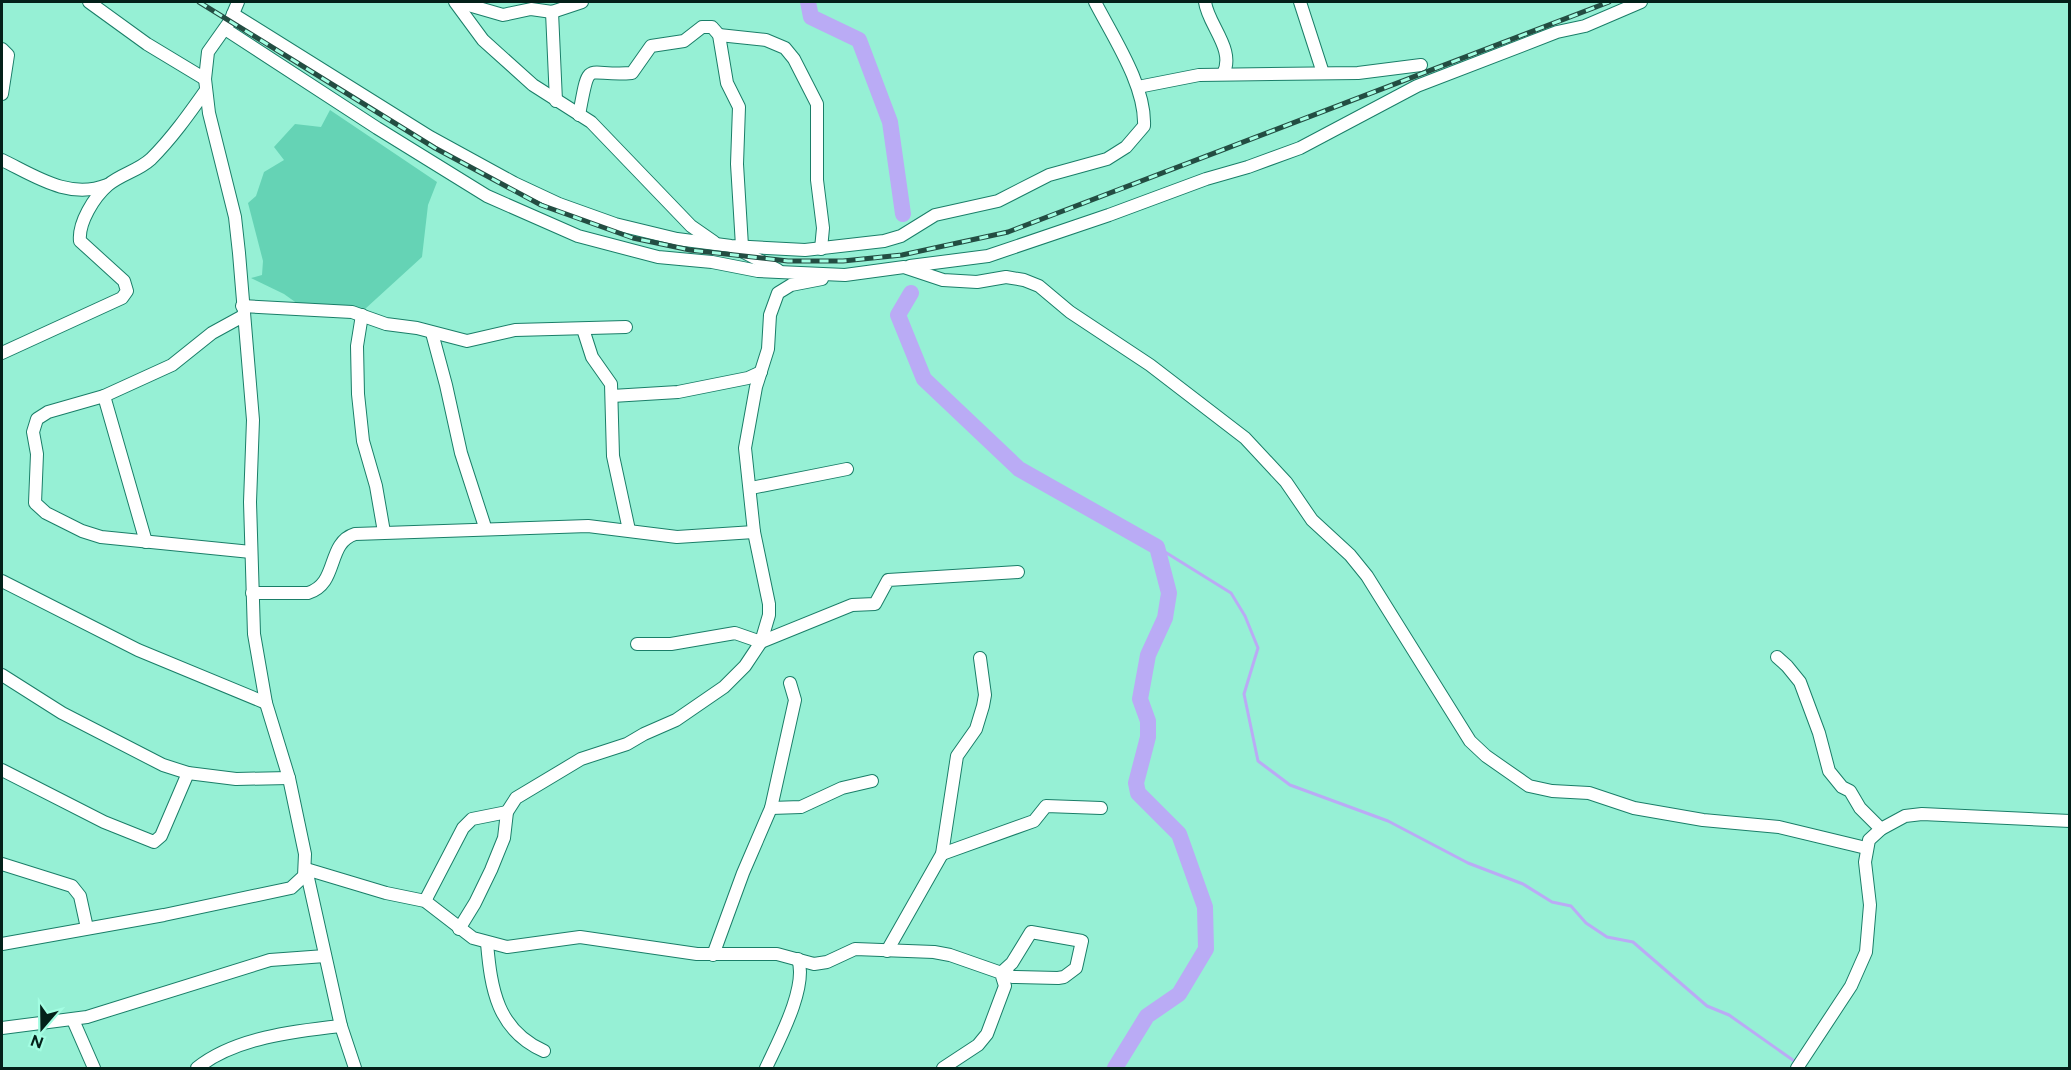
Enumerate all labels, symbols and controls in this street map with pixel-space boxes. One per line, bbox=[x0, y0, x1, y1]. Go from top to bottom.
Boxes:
north arrow bbox=[12, 998, 72, 1058]
text: N bbox=[28, 1031, 46, 1053]

